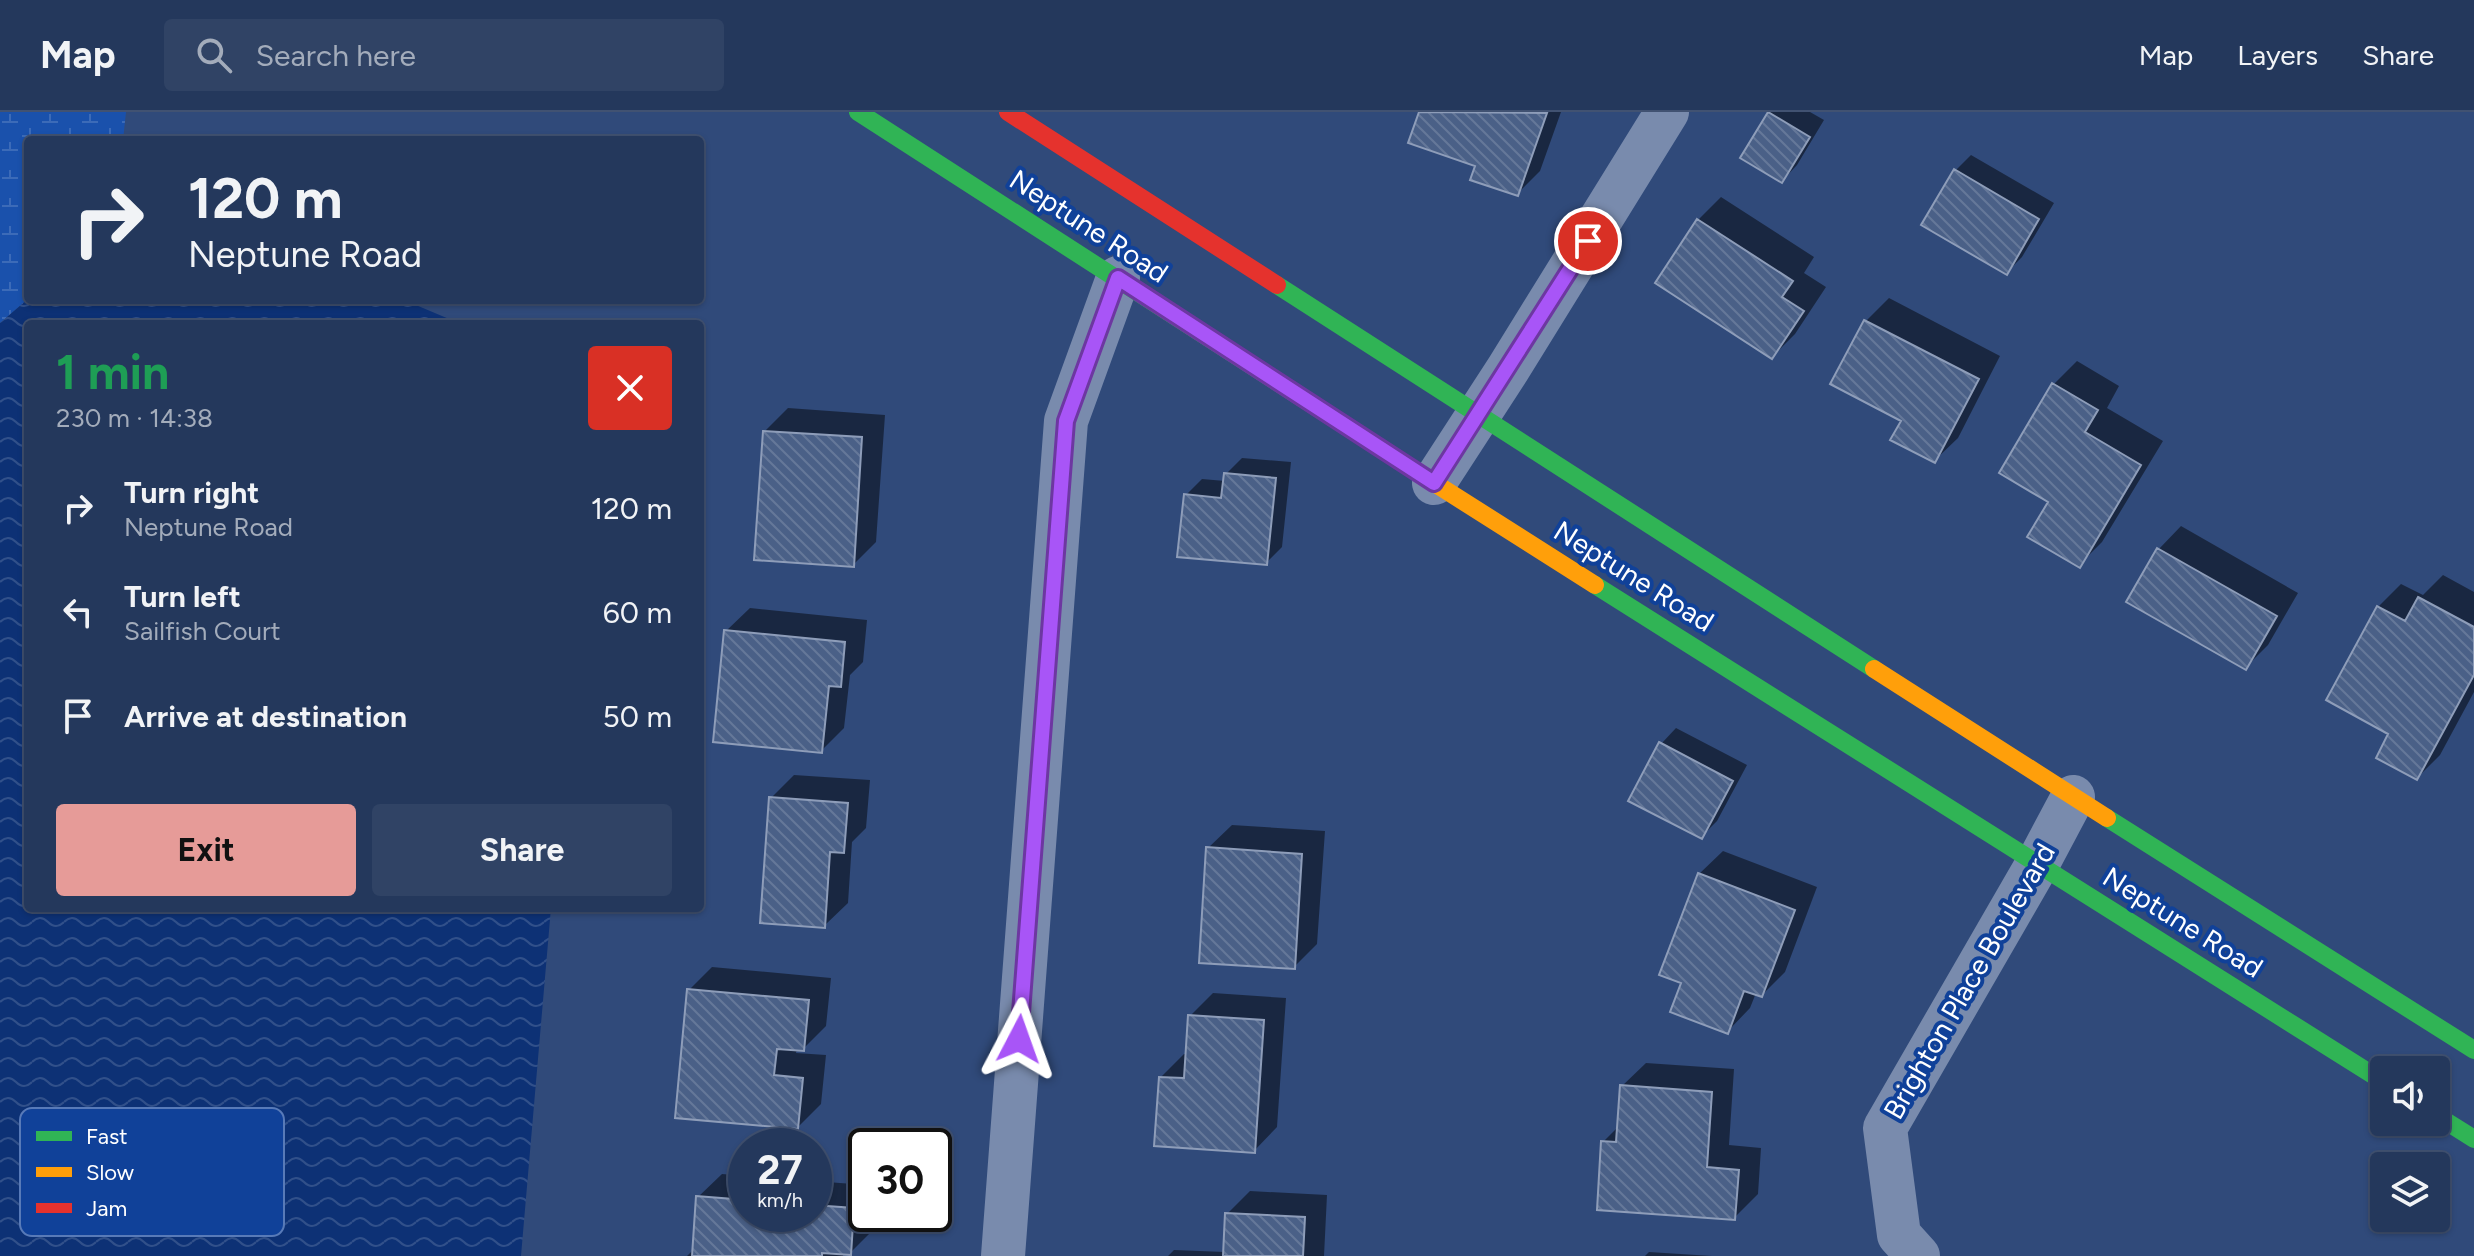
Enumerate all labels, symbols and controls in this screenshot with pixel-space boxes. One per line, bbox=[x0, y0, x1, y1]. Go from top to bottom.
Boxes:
search box bbox=[164, 19, 724, 91]
text: Map bbox=[40, 32, 116, 78]
icon: search bbox=[192, 33, 236, 77]
text: Search here bbox=[256, 37, 416, 74]
text: Map bbox=[2139, 38, 2193, 72]
text: Layers bbox=[2237, 38, 2318, 72]
text: Share bbox=[2362, 38, 2434, 72]
street label: Neptune Road bbox=[1003, 162, 1175, 290]
text: 120 m bbox=[188, 165, 343, 232]
icon: right bbox=[56, 168, 160, 272]
pin bbox=[1554, 207, 1622, 275]
icon: arrive bbox=[1566, 219, 1610, 263]
text: Neptune Road bbox=[188, 233, 422, 276]
text: 1 min bbox=[56, 343, 169, 401]
button: close bbox=[588, 346, 672, 430]
text: 230 m · 14:38 bbox=[56, 402, 213, 434]
text: Turn right bbox=[124, 474, 259, 511]
icon: right bbox=[56, 486, 100, 530]
text: 120 m bbox=[591, 490, 672, 527]
text: Neptune Road bbox=[124, 511, 293, 543]
street label: Neptune Road bbox=[1548, 513, 1720, 639]
text: Turn left bbox=[124, 578, 241, 615]
icon: left bbox=[56, 590, 100, 634]
text: 60 m bbox=[603, 594, 672, 631]
text: Sailfish Court bbox=[124, 615, 281, 647]
icon: arrive bbox=[56, 694, 100, 738]
text: Arrive at destination bbox=[124, 698, 407, 735]
text: 50 m bbox=[603, 698, 672, 735]
button: Exit bbox=[56, 804, 356, 896]
button: Share bbox=[372, 804, 672, 896]
street label: Brighton Place Boulevard bbox=[1876, 837, 2062, 1125]
street label: Neptune Road bbox=[2097, 859, 2269, 985]
position arrow bbox=[977, 997, 1061, 1081]
map controls bbox=[2370, 1056, 2450, 1232]
button: sound bbox=[2370, 1056, 2450, 1136]
legend bbox=[20, 1108, 284, 1236]
text: Fast bbox=[86, 1123, 128, 1150]
speed limit sign: 30 bbox=[848, 1128, 952, 1232]
text: 27 bbox=[757, 1146, 803, 1194]
button: layers bbox=[2370, 1152, 2450, 1232]
text: Slow bbox=[86, 1159, 135, 1186]
text: km/h bbox=[757, 1188, 803, 1212]
text: Jam bbox=[86, 1195, 127, 1222]

